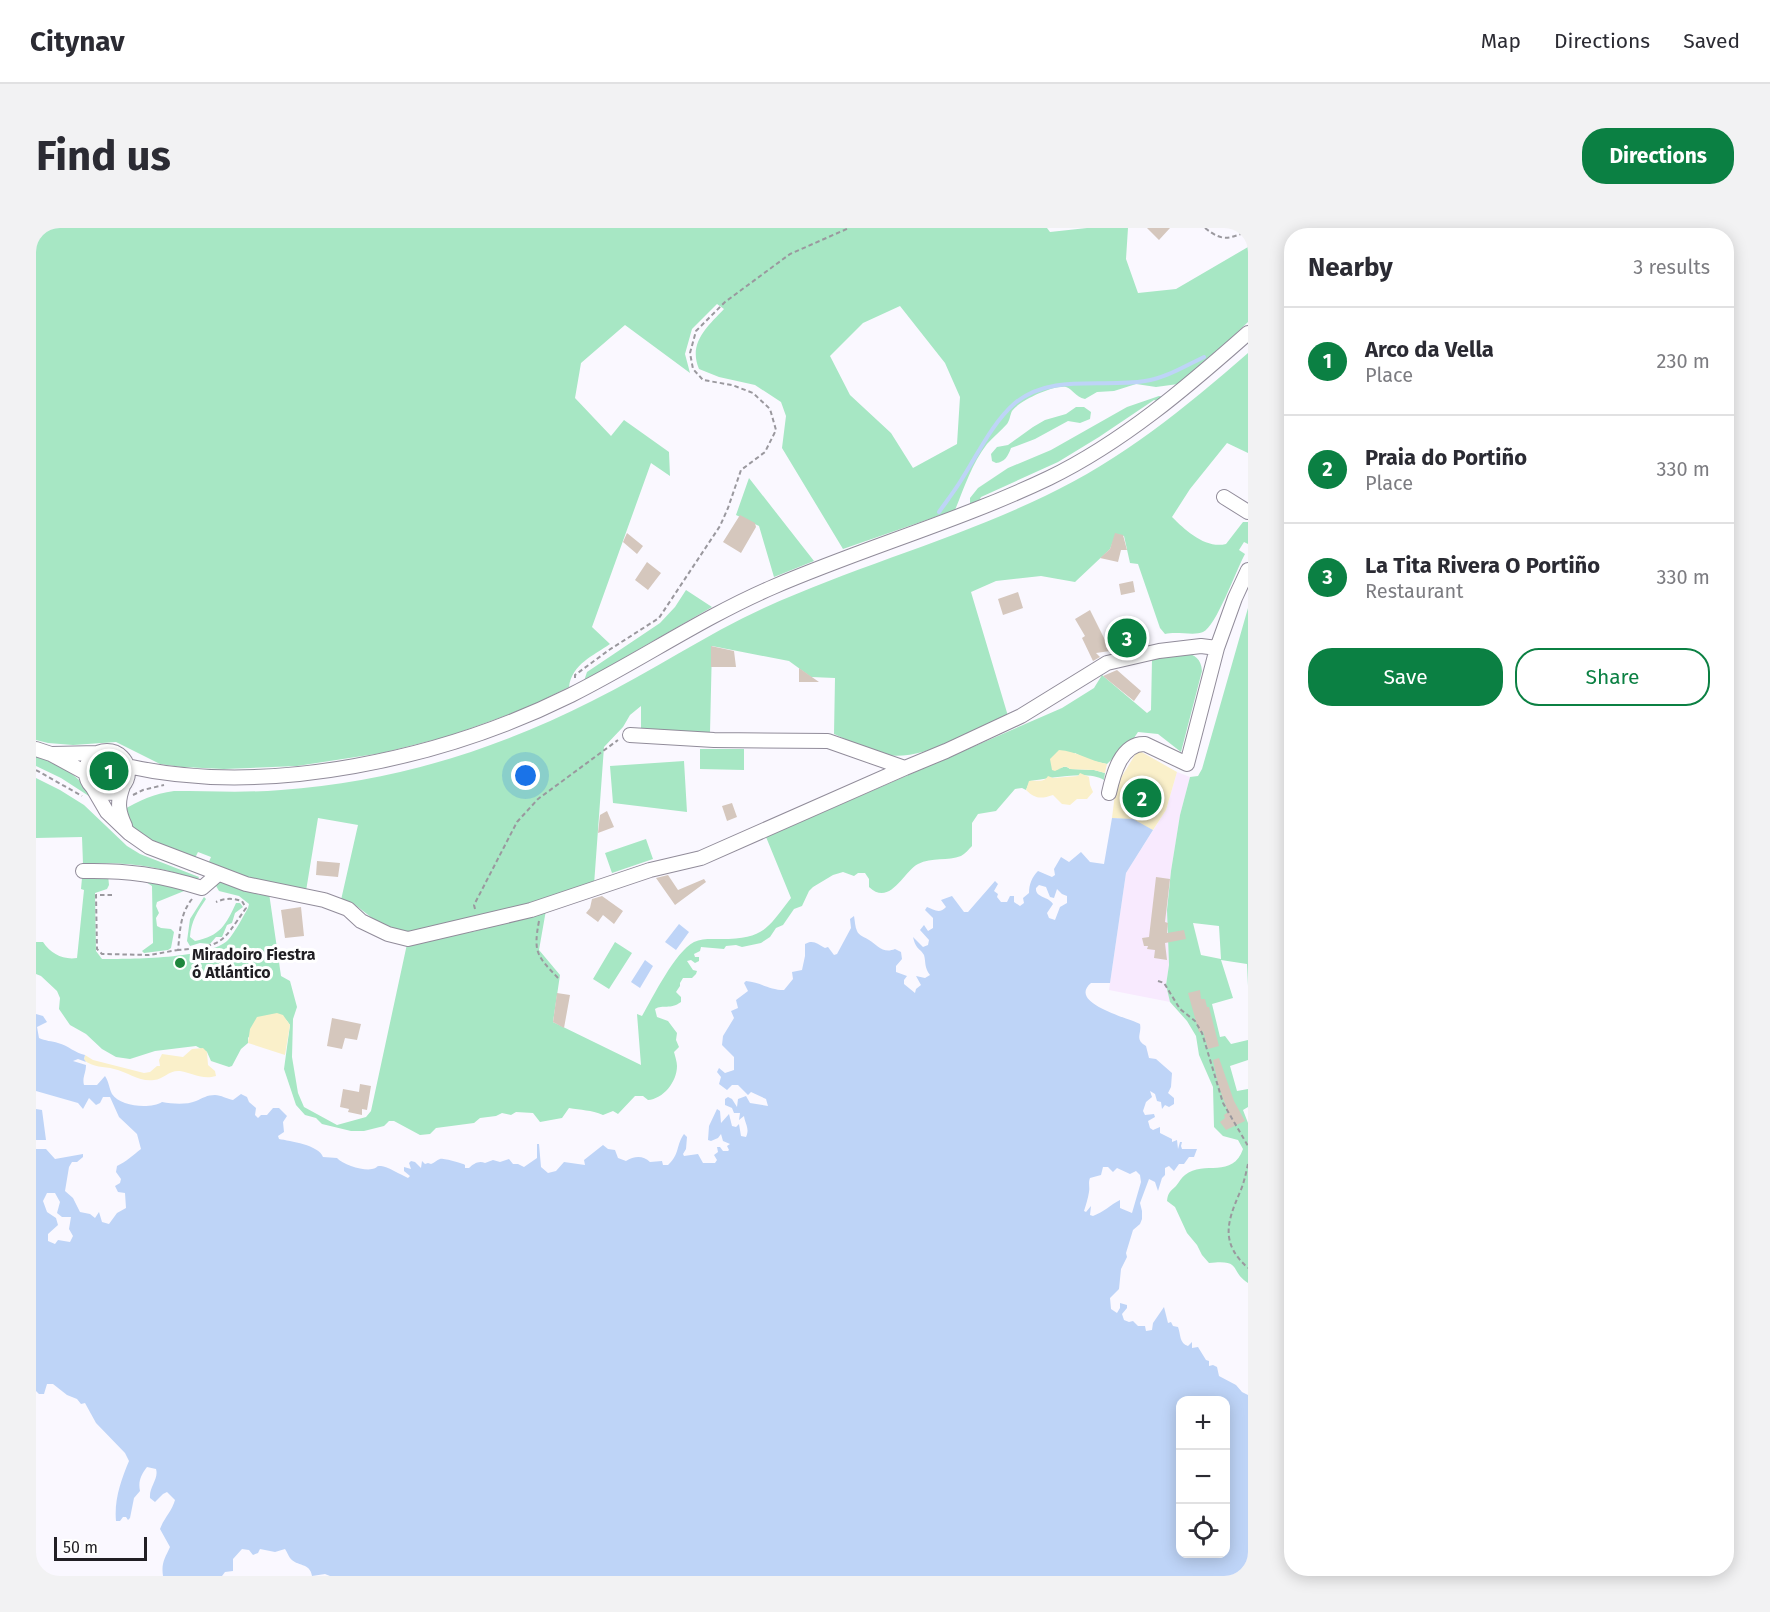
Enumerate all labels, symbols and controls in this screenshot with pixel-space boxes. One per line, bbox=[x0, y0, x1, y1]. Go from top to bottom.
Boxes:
text: Citynav bbox=[30, 25, 125, 58]
text: Map bbox=[1481, 28, 1521, 54]
text: Directions bbox=[1554, 28, 1650, 54]
text: Saved bbox=[1683, 28, 1740, 54]
button: Directions bbox=[1582, 128, 1734, 184]
text: Find us bbox=[36, 131, 171, 181]
text: Nearby bbox=[1308, 252, 1393, 283]
text: 3 results bbox=[1633, 255, 1710, 279]
text: Arco da Vella bbox=[1365, 336, 1494, 363]
text: 1 bbox=[1323, 349, 1332, 373]
text: 230 m bbox=[1657, 349, 1710, 373]
text: Place bbox=[1365, 363, 1413, 387]
text: Praia do Portiño bbox=[1365, 444, 1527, 471]
text: 2 bbox=[1322, 457, 1333, 481]
text: 330 m bbox=[1656, 457, 1710, 481]
text: Place bbox=[1365, 471, 1413, 495]
text: La Tita Rivera O Portiño bbox=[1365, 552, 1600, 579]
text: 3 bbox=[1322, 565, 1333, 589]
text: 330 m bbox=[1656, 565, 1710, 589]
text: Restaurant bbox=[1365, 579, 1463, 603]
pin: 3 bbox=[1108, 616, 1146, 660]
button: Save bbox=[1308, 648, 1503, 706]
button: Share bbox=[1515, 648, 1710, 706]
pin: 1 bbox=[90, 748, 128, 794]
your location bbox=[511, 761, 540, 790]
pin: 2 bbox=[1122, 776, 1162, 820]
place label: Miradoiro Fiestra ó Atlántico bbox=[192, 945, 316, 982]
marker: Miradoiro Fiestra ó Atlántico bbox=[173, 956, 187, 970]
map controls bbox=[1176, 1396, 1230, 1558]
button: + bbox=[1176, 1396, 1230, 1450]
button: − bbox=[1176, 1450, 1230, 1504]
button: locate bbox=[1176, 1504, 1230, 1558]
scale bar bbox=[54, 1534, 147, 1562]
text: 50 m bbox=[63, 1538, 98, 1557]

